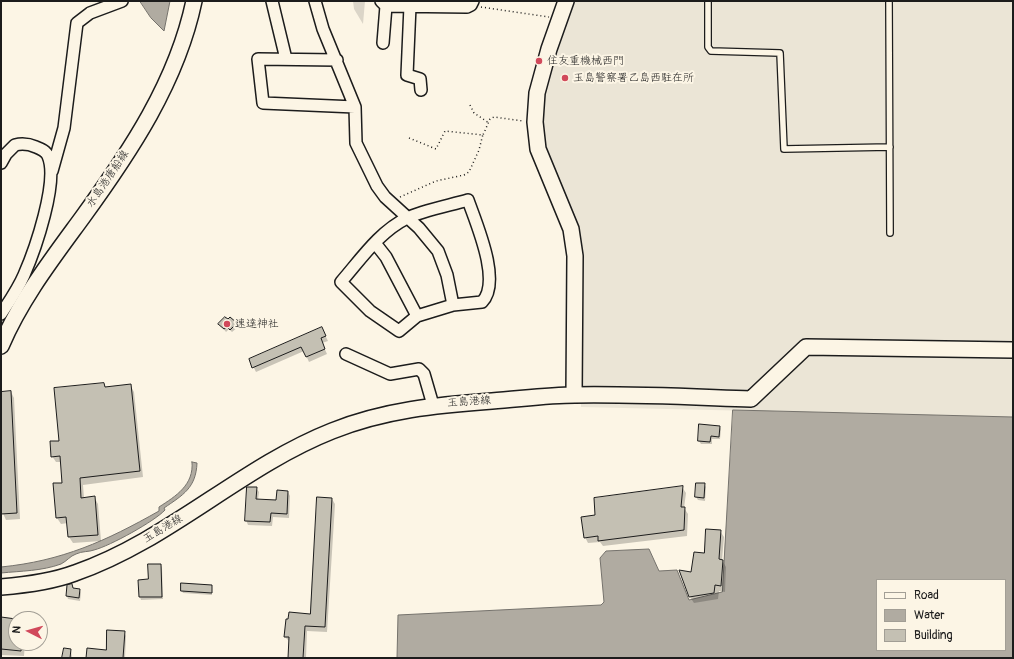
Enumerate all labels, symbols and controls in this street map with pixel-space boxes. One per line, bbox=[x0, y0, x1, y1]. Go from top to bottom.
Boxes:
place label: 住友重機械西門 bbox=[547, 54, 624, 68]
marker: 住友重機械西門 bbox=[534, 56, 544, 66]
place label: 玉島警察署乙島西駐在所 bbox=[573, 71, 694, 85]
marker: 玉島警察署乙島西駐在所 bbox=[560, 73, 570, 83]
street label: 水島港唐船線 bbox=[84, 148, 132, 210]
place label: 速達神社 bbox=[235, 317, 279, 331]
marker: 速達神社 bbox=[222, 319, 232, 329]
street label: 玉島港線 bbox=[447, 394, 491, 410]
street label: 玉島港線 bbox=[141, 512, 185, 546]
legend bbox=[876, 579, 1006, 651]
text: Road bbox=[914, 588, 939, 603]
text: Water bbox=[914, 608, 945, 623]
north arrow bbox=[8, 611, 48, 651]
text: N bbox=[10, 625, 23, 634]
text: Building bbox=[914, 628, 953, 643]

